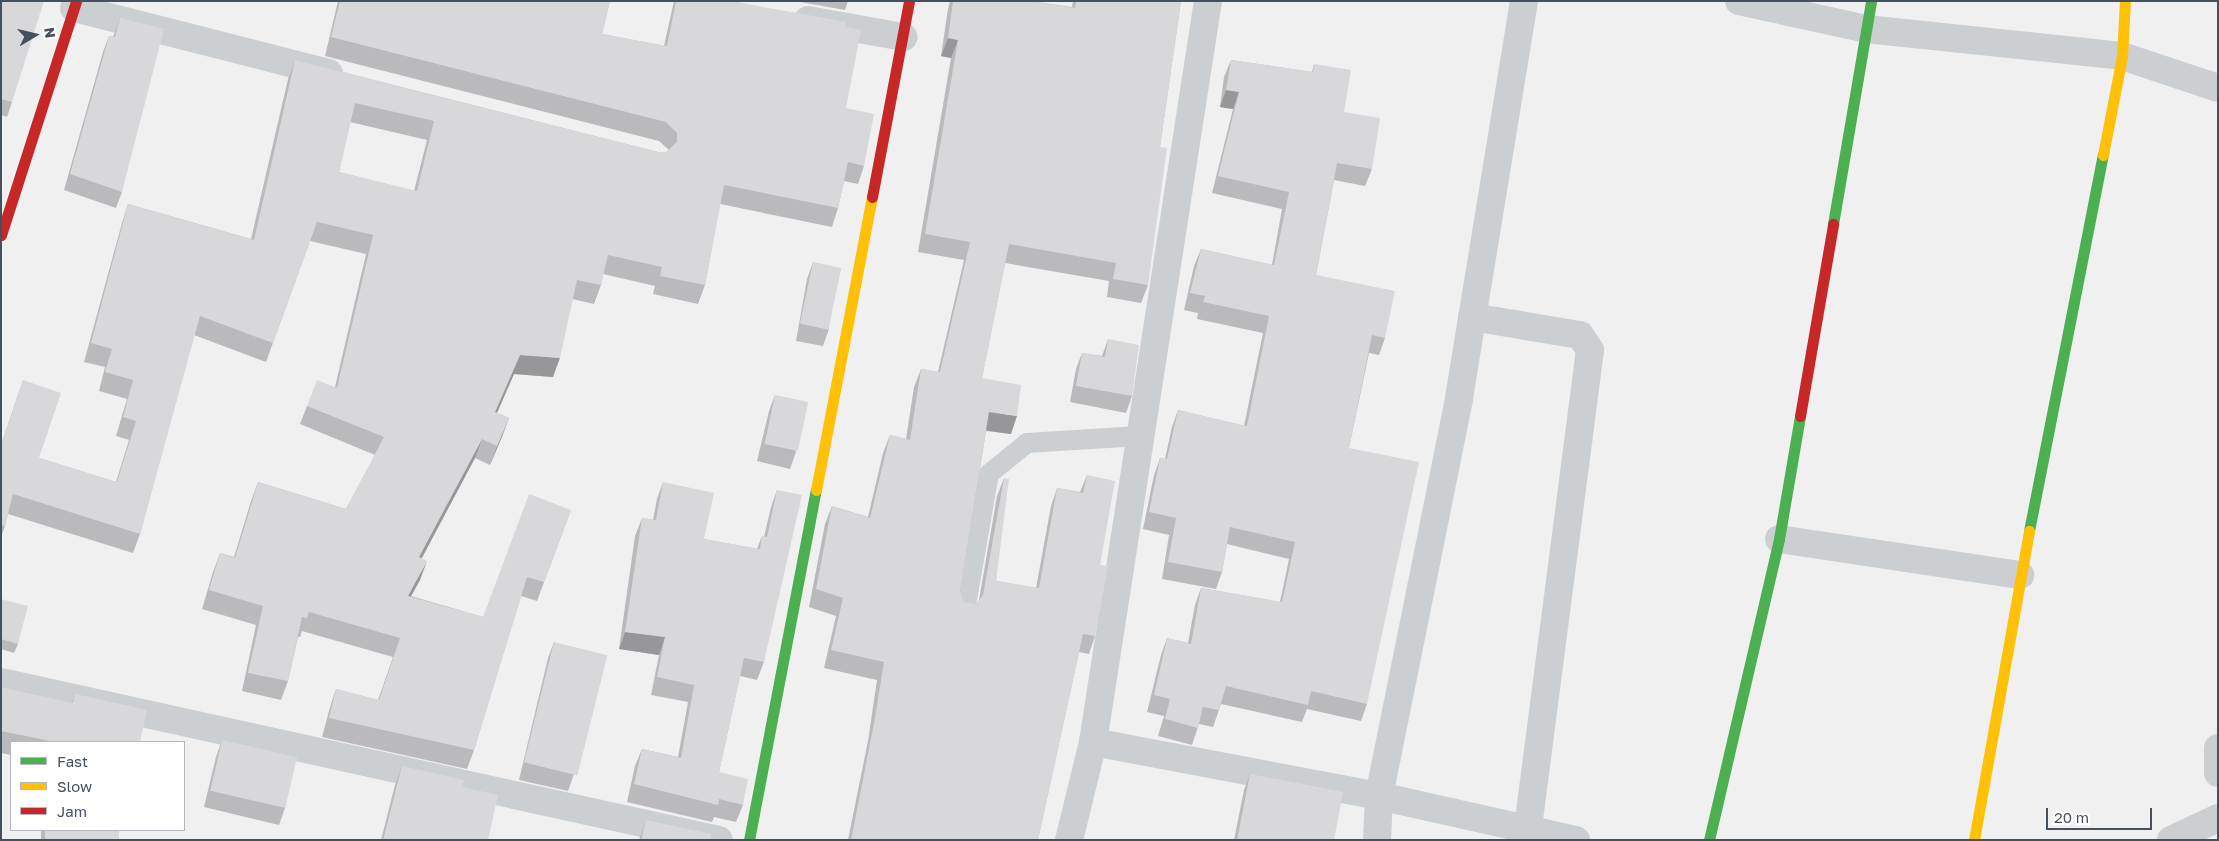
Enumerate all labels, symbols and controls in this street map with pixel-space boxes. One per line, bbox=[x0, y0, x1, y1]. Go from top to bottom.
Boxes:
north arrow bbox=[10, 10, 60, 60]
text: N bbox=[41, 26, 60, 39]
legend bbox=[10, 741, 185, 831]
text: Fast bbox=[57, 752, 88, 770]
text: Slow bbox=[57, 777, 92, 795]
scale bar bbox=[2049, 798, 2155, 830]
text: Jam bbox=[57, 802, 87, 820]
text: 20 m bbox=[2054, 808, 2089, 826]

